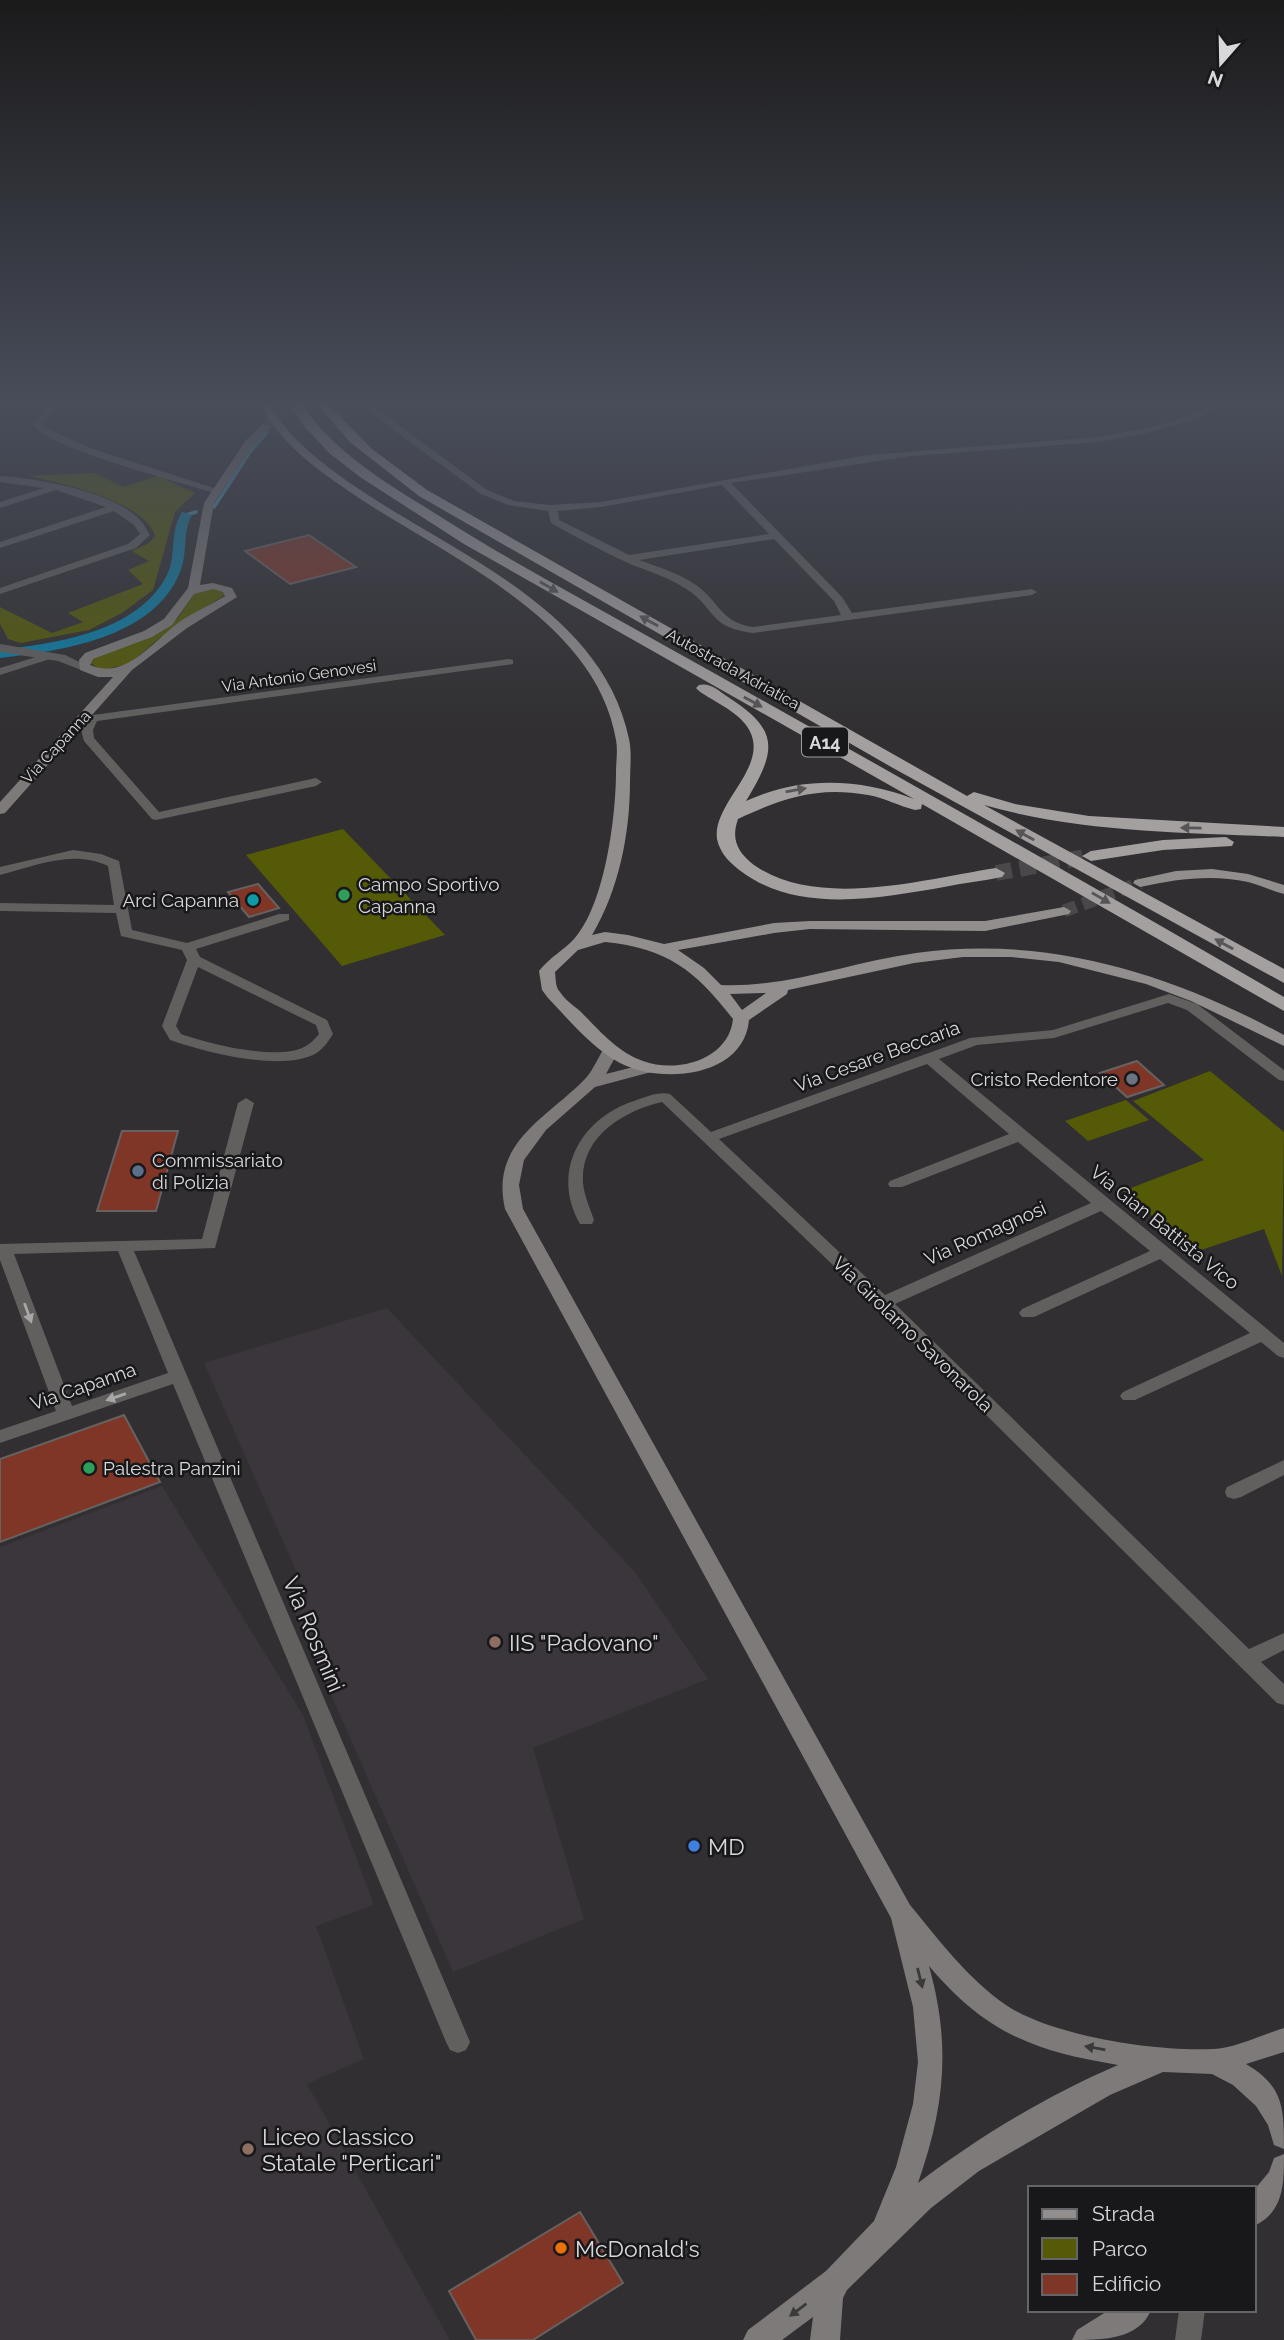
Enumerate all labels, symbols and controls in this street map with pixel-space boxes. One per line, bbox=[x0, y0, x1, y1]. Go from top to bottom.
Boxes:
north arrow bbox=[1186, 28, 1256, 98]
text: N bbox=[1205, 66, 1226, 92]
one-way arrow bbox=[540, 581, 559, 593]
one-way arrow bbox=[639, 615, 659, 627]
street label: Autostrada Adriatica bbox=[663, 625, 803, 713]
street label: Via Antonio Genovesi bbox=[220, 656, 378, 696]
one-way arrow bbox=[743, 696, 763, 708]
street label: Via Capanna bbox=[17, 707, 95, 787]
road number: A14 bbox=[802, 728, 848, 756]
one-way arrow bbox=[785, 784, 807, 795]
one-way arrow bbox=[1180, 822, 1202, 834]
one-way arrow bbox=[1015, 829, 1035, 840]
place label: Campo Sportivo Capanna bbox=[358, 873, 500, 917]
marker: Campo Sportivo Capanna bbox=[336, 887, 352, 903]
place label: Arci Capanna bbox=[122, 889, 239, 911]
marker: Arci Capanna bbox=[245, 892, 261, 908]
one-way arrow bbox=[1091, 892, 1110, 904]
one-way arrow bbox=[1214, 939, 1234, 950]
street label: Via Cesare Beccaria bbox=[791, 1016, 963, 1096]
place label: Cristo Redentore bbox=[970, 1068, 1118, 1090]
marker: Cristo Redentore bbox=[1124, 1071, 1140, 1087]
place label: Commissariato di Polizia bbox=[152, 1149, 283, 1193]
street label: Via Gian Battista Vico bbox=[1086, 1160, 1244, 1294]
marker: Commissariato di Polizia bbox=[130, 1163, 146, 1179]
street label: Via Romagnosi bbox=[921, 1196, 1049, 1270]
street label: Via Girolamo Savonarola bbox=[828, 1252, 998, 1416]
one-way arrow bbox=[23, 1302, 34, 1323]
street label: Via Capanna bbox=[27, 1358, 139, 1414]
one-way arrow bbox=[105, 1392, 126, 1403]
place label: Palestra Panzini bbox=[103, 1457, 241, 1479]
marker: Palestra Panzini bbox=[81, 1460, 97, 1476]
street label: Via Rosmini bbox=[278, 1572, 350, 1696]
place label: IIS "Padovano" bbox=[509, 1629, 659, 1656]
marker: IIS "Padovano" bbox=[487, 1634, 503, 1650]
place label: MD bbox=[708, 1833, 745, 1860]
marker: MD bbox=[686, 1838, 702, 1854]
one-way arrow bbox=[915, 1967, 926, 1989]
one-way arrow bbox=[1084, 2043, 1106, 2054]
place label: Liceo Classico Statale "Perticari" bbox=[262, 2123, 441, 2176]
marker: Liceo Classico Statale "Perticari" bbox=[240, 2141, 256, 2157]
legend bbox=[1028, 2186, 1256, 2312]
text: Strada bbox=[1092, 2201, 1155, 2226]
place label: McDonald's bbox=[575, 2235, 700, 2262]
text: Parco bbox=[1092, 2236, 1147, 2261]
marker: McDonald's bbox=[553, 2240, 569, 2256]
text: Edificio bbox=[1092, 2271, 1161, 2296]
one-way arrow bbox=[789, 2302, 807, 2317]

